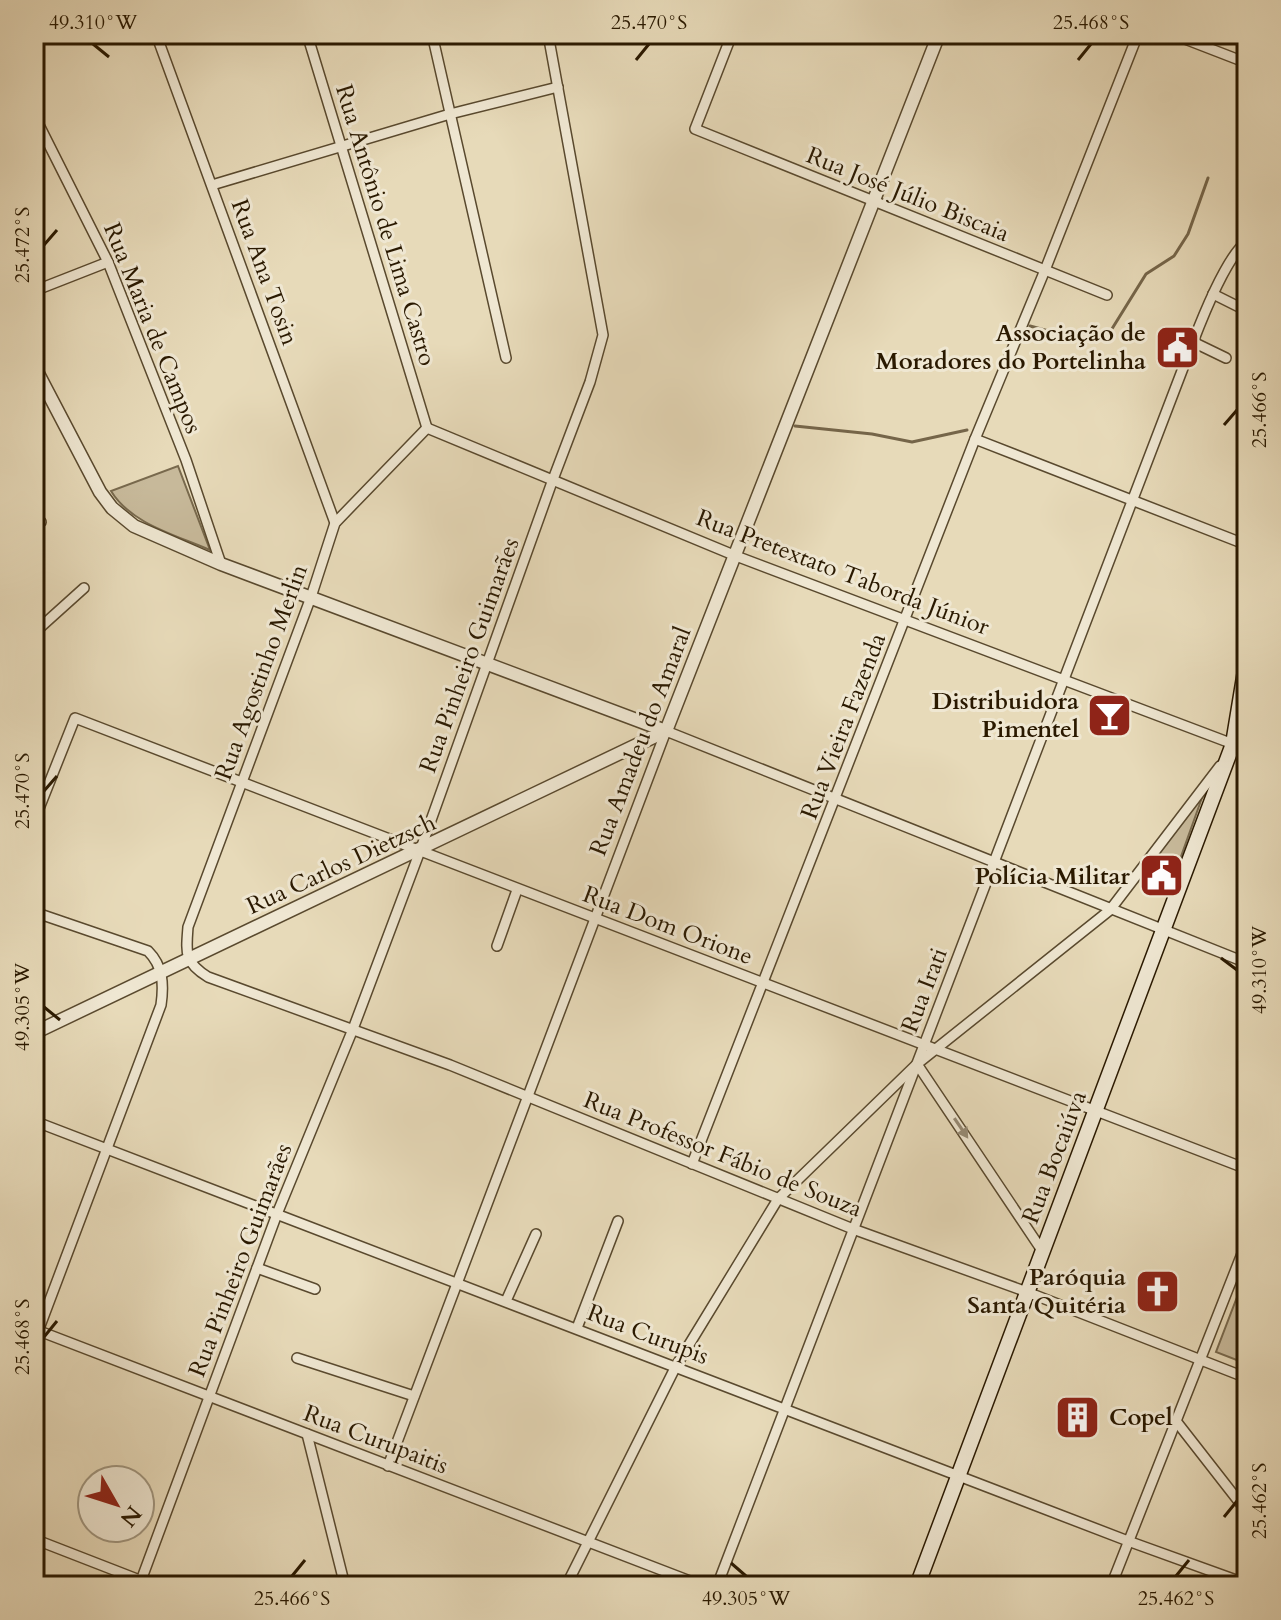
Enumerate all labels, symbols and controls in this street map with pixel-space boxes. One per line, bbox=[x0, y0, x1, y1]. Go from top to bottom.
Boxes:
text: 49.310°W bbox=[49, 9, 138, 36]
text: 25.470°S bbox=[611, 9, 687, 36]
text: 25.468°S bbox=[1053, 9, 1129, 36]
street label: Rua Antônio de Lima Castro bbox=[327, 81, 444, 370]
street label: Rua José Júlio Biscaia bbox=[801, 139, 1015, 250]
street label: Rua Ana Tosin bbox=[223, 195, 306, 350]
text: 25.472°S bbox=[9, 207, 36, 283]
street label: Rua Maria de Campos bbox=[95, 218, 210, 439]
place label: Associação de Moradores do Portelinha bbox=[875, 317, 1146, 378]
public building icon: Associação de Moradores do Portelinha bbox=[1153, 323, 1201, 371]
text: 25.466°S bbox=[1246, 372, 1273, 448]
street label: Rua Pretextato Taborda Júnior bbox=[692, 501, 994, 644]
street label: Rua Pinheiro Guimarães bbox=[412, 533, 527, 777]
street label: Rua Agostinho Merlin bbox=[207, 559, 316, 785]
street label: Rua Amadeu do Amaral bbox=[582, 622, 699, 860]
street label: Rua Vieira Fazenda bbox=[793, 628, 894, 824]
place label: Distribuidora Pimentel bbox=[932, 685, 1079, 746]
bar icon: Distribuidora Pimentel bbox=[1086, 691, 1134, 739]
text: 25.470°S bbox=[9, 753, 36, 829]
street label: Rua Carlos Dietzsch bbox=[241, 806, 441, 923]
public building icon: Polícia Militar bbox=[1137, 852, 1185, 900]
place label: Polícia Militar bbox=[975, 860, 1130, 893]
street label: Rua Dom Orione bbox=[578, 878, 758, 973]
text: 49.310°W bbox=[1246, 925, 1273, 1014]
street label: Rua Irati bbox=[893, 943, 956, 1037]
text: 49.305°W bbox=[9, 962, 36, 1051]
street label: Rua Professor Fábio de Souza bbox=[579, 1083, 867, 1226]
street label: Rua Bocaiúva bbox=[1014, 1086, 1095, 1228]
one-way arrow bbox=[953, 1117, 968, 1139]
street label: Rua Pinheiro Guimarães bbox=[181, 1139, 300, 1382]
place label: Paróquia Santa Quitéria bbox=[967, 1261, 1126, 1322]
church icon: Paróquia Santa Quitéria bbox=[1133, 1267, 1181, 1315]
street label: Rua Curupis bbox=[582, 1296, 713, 1373]
text: 25.468°S bbox=[9, 1299, 36, 1375]
building icon: Copel bbox=[1054, 1393, 1102, 1441]
street label: Rua Curupaitis bbox=[299, 1397, 453, 1482]
place label: Copel bbox=[1109, 1401, 1173, 1434]
text: 25.462°S bbox=[1246, 1463, 1273, 1539]
north arrow bbox=[76, 1464, 156, 1544]
text: N bbox=[113, 1499, 148, 1533]
text: 25.466°S bbox=[254, 1585, 330, 1612]
text: 49.305°W bbox=[702, 1585, 791, 1612]
text: 25.462°S bbox=[1138, 1585, 1214, 1612]

